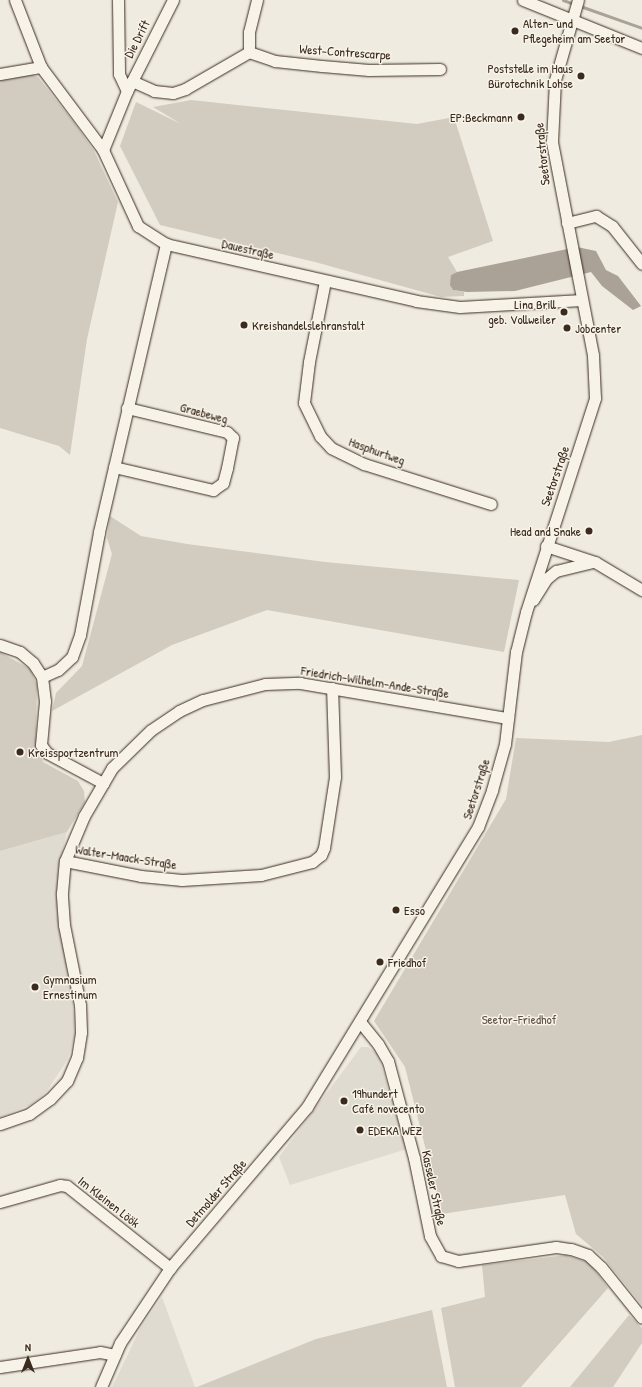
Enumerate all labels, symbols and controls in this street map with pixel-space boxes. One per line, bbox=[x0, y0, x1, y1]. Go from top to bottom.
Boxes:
place label: Alten- und Pflegeheim am Seetor bbox=[523, 16, 625, 47]
street label: Die Drift bbox=[121, 17, 153, 61]
marker: Alten- und Pflegeheim am Seetor bbox=[510, 26, 520, 36]
street label: West-Contrescarpe bbox=[299, 41, 391, 63]
place label: Poststelle im Haus Bürotechnik Lohse bbox=[487, 61, 573, 92]
marker: Poststelle im Haus Bürotechnik Lohse bbox=[576, 71, 586, 81]
place label: EP:Beckmann bbox=[450, 109, 513, 125]
marker: EP:Beckmann bbox=[516, 112, 526, 122]
street label: Seetorstraße bbox=[531, 122, 553, 186]
street label: Dauestraße bbox=[220, 235, 276, 263]
place label: Lina Brill geb. Vollweiler bbox=[488, 297, 556, 328]
marker: Lina Brill geb. Vollweiler bbox=[559, 307, 569, 317]
place label: Kreishandelslehranstalt bbox=[252, 317, 365, 333]
marker: Kreishandelslehranstalt bbox=[239, 320, 249, 330]
place label: Jobcenter bbox=[575, 320, 621, 336]
marker: Jobcenter bbox=[562, 323, 572, 333]
street label: Graebeweg bbox=[178, 399, 230, 427]
street label: Hasphurtweg bbox=[347, 434, 407, 468]
street label: Seetorstraße bbox=[537, 444, 573, 508]
place label: Head and Snake bbox=[510, 523, 581, 539]
marker: Head and Snake bbox=[584, 526, 594, 536]
street label: Friedrich-Wilhelm-Ande-Straße bbox=[300, 663, 450, 701]
place label: Kreissportzentrum bbox=[28, 744, 118, 760]
marker: Kreissportzentrum bbox=[15, 747, 25, 757]
street label: Seetorstraße bbox=[459, 757, 493, 821]
street label: Walter-Maack-Straße bbox=[74, 841, 178, 873]
place label: Esso bbox=[404, 902, 425, 918]
marker: Esso bbox=[391, 905, 401, 915]
place label: Friedhof bbox=[388, 954, 426, 970]
marker: Friedhof bbox=[375, 957, 385, 967]
place label: Gymnasium Ernestinum bbox=[43, 972, 97, 1003]
marker: Gymnasium Ernestinum bbox=[30, 982, 40, 992]
park label: Seetor-Friedhof bbox=[482, 1011, 556, 1027]
place label: 19hundert Café novecento bbox=[352, 1086, 424, 1117]
marker: 19hundert Café novecento bbox=[339, 1096, 349, 1106]
place label: EDEKA WEZ bbox=[368, 1122, 422, 1138]
marker: EDEKA WEZ bbox=[355, 1125, 365, 1135]
street label: Kasseler Straße bbox=[418, 1149, 450, 1227]
street label: Detmolder Straße bbox=[182, 1156, 250, 1230]
street label: Im Kleinen Löök bbox=[75, 1173, 143, 1231]
north arrow bbox=[8, 1339, 48, 1379]
text: N bbox=[25, 1340, 31, 1354]

